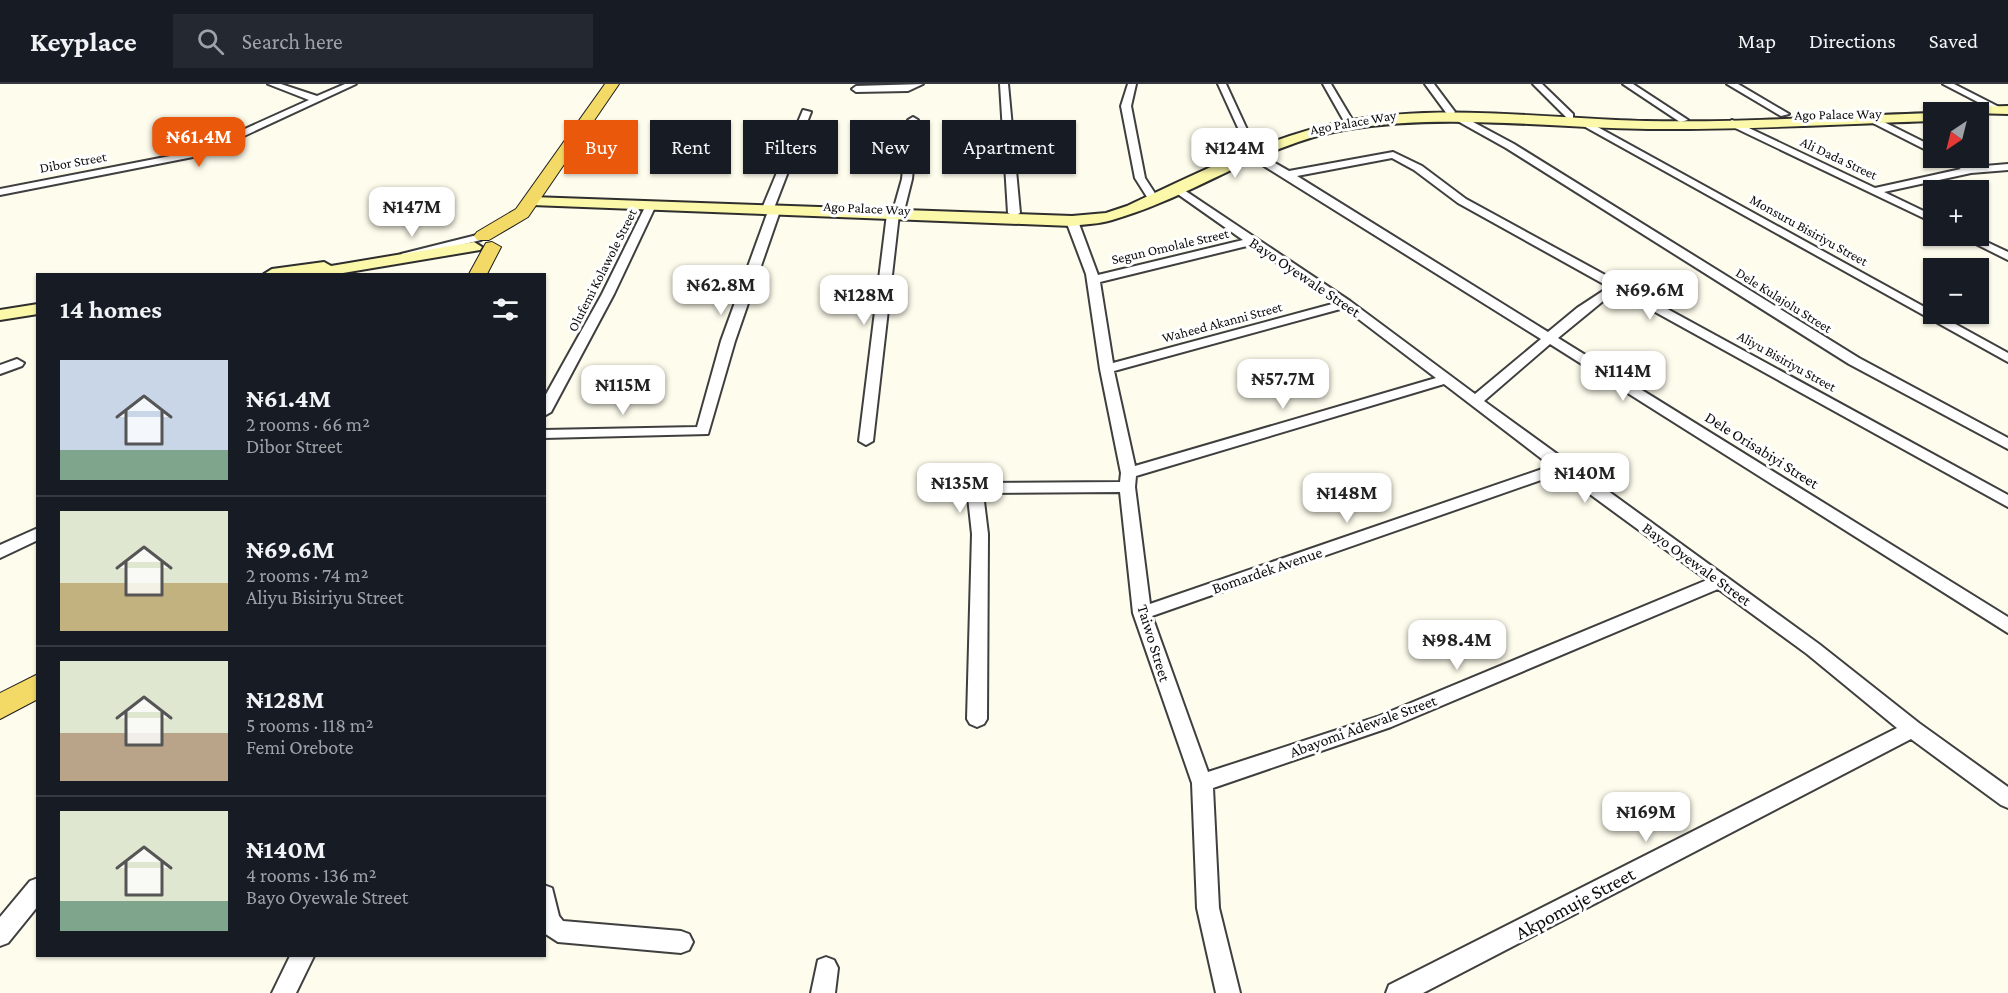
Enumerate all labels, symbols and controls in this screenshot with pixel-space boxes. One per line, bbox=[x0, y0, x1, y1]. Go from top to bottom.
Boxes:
search box bbox=[173, 14, 593, 68]
icon: search bbox=[194, 25, 227, 58]
text: Keyplace bbox=[30, 26, 137, 57]
text: Search here bbox=[242, 29, 343, 54]
text: Map bbox=[1738, 29, 1776, 53]
text: Directions bbox=[1809, 29, 1896, 53]
text: Saved bbox=[1929, 29, 1978, 53]
north arrow bbox=[1923, 102, 1989, 168]
map controls bbox=[1923, 102, 1989, 324]
street label: Ago Palace Way bbox=[1794, 105, 1882, 123]
street label: Ago Palace Way bbox=[1309, 106, 1398, 137]
pin: ₦61.4M bbox=[150, 117, 248, 168]
chip: Buy bbox=[564, 120, 638, 174]
chip: Rent bbox=[650, 120, 731, 174]
chip: Filters bbox=[743, 120, 838, 174]
chip: New bbox=[850, 120, 930, 174]
chip: Apartment bbox=[942, 120, 1076, 174]
text: ₦61.4M bbox=[166, 125, 232, 147]
pin: ₦124M bbox=[1193, 128, 1277, 179]
street label: Ali Dada Street bbox=[1798, 133, 1880, 183]
text: ₦124M bbox=[1205, 136, 1265, 158]
street label: Dibor Street bbox=[38, 148, 108, 176]
button: + bbox=[1923, 180, 1989, 246]
pin: ₦147M bbox=[370, 187, 454, 238]
street label: Monsuru Bisiriyu Street bbox=[1747, 191, 1871, 269]
text: ₦147M bbox=[383, 195, 441, 217]
street label: Ago Palace Way bbox=[823, 198, 912, 218]
street label: Olufemi Kolawole Street bbox=[564, 206, 640, 334]
street label: Segun Omolale Street bbox=[1110, 225, 1231, 267]
street label: Bayo Oyewale Street bbox=[1246, 234, 1364, 322]
button: − bbox=[1923, 258, 1989, 324]
street label: Dele Kulajolu Street bbox=[1733, 264, 1835, 337]
pin: ₦62.8M bbox=[672, 265, 770, 316]
pin: ₦69.6M bbox=[1601, 270, 1699, 321]
text: ₦62.8M bbox=[687, 273, 755, 295]
pin: ₦128M bbox=[822, 275, 906, 326]
text: ₦69.6M bbox=[1616, 278, 1684, 300]
text: ₦128M bbox=[834, 283, 894, 305]
icon: filters bbox=[489, 293, 522, 326]
text: 14 homes bbox=[60, 295, 162, 324]
street label: Waheed Akanni Street bbox=[1160, 298, 1284, 346]
street label: Aliyu Bisiriyu Street bbox=[1735, 327, 1839, 395]
pin: ₦114M bbox=[1581, 351, 1665, 402]
pin: ₦57.7M bbox=[1234, 359, 1332, 410]
text: ₦114M bbox=[1595, 359, 1651, 381]
pin: ₦115M bbox=[581, 365, 665, 416]
text: ₦57.7M bbox=[1251, 367, 1315, 389]
text: ₦115M bbox=[595, 373, 651, 395]
icon: home bbox=[108, 384, 180, 456]
text: ₦61.4M bbox=[246, 384, 331, 413]
street label: Dele Orisabiyi Street bbox=[1702, 408, 1823, 493]
text: 2 rooms · 66 m² bbox=[246, 413, 370, 435]
text: Dibor Street bbox=[246, 435, 342, 457]
pin: ₦140M bbox=[1543, 453, 1627, 504]
text: ₦140M bbox=[1554, 461, 1616, 483]
pin: ₦135M bbox=[918, 463, 1002, 514]
text: ₦135M bbox=[931, 471, 989, 493]
pin: ₦148M bbox=[1305, 473, 1389, 524]
text: ₦148M bbox=[1317, 481, 1377, 503]
street label: Bayo Oyewale Street bbox=[1639, 519, 1755, 610]
icon: home bbox=[108, 535, 180, 607]
text: ₦69.6M bbox=[246, 535, 335, 564]
street label: Bomardek Avenue bbox=[1210, 543, 1324, 597]
text: 2 rooms · 74 m² bbox=[246, 564, 368, 586]
text: Aliyu Bisiriyu Street bbox=[246, 586, 404, 608]
street label: Taiwo Street bbox=[1134, 602, 1174, 684]
pin: ₦98.4M bbox=[1408, 620, 1506, 671]
text: ₦98.4M bbox=[1422, 628, 1492, 650]
icon: home bbox=[108, 685, 180, 757]
text: ₦128M bbox=[246, 685, 324, 714]
street label: Abayomi Adewale Street bbox=[1287, 691, 1440, 761]
text: 5 rooms · 118 m² bbox=[246, 714, 374, 736]
text: Femi Orebote bbox=[246, 736, 354, 758]
pin: ₦169M bbox=[1604, 792, 1688, 843]
text: ₦169M bbox=[1616, 800, 1676, 822]
icon: home bbox=[108, 835, 180, 907]
text: ₦140M bbox=[246, 835, 326, 864]
street label: Akpomuje Street bbox=[1511, 862, 1639, 945]
text: 4 rooms · 136 m² bbox=[246, 864, 377, 886]
text: Bayo Oyewale Street bbox=[246, 886, 408, 908]

